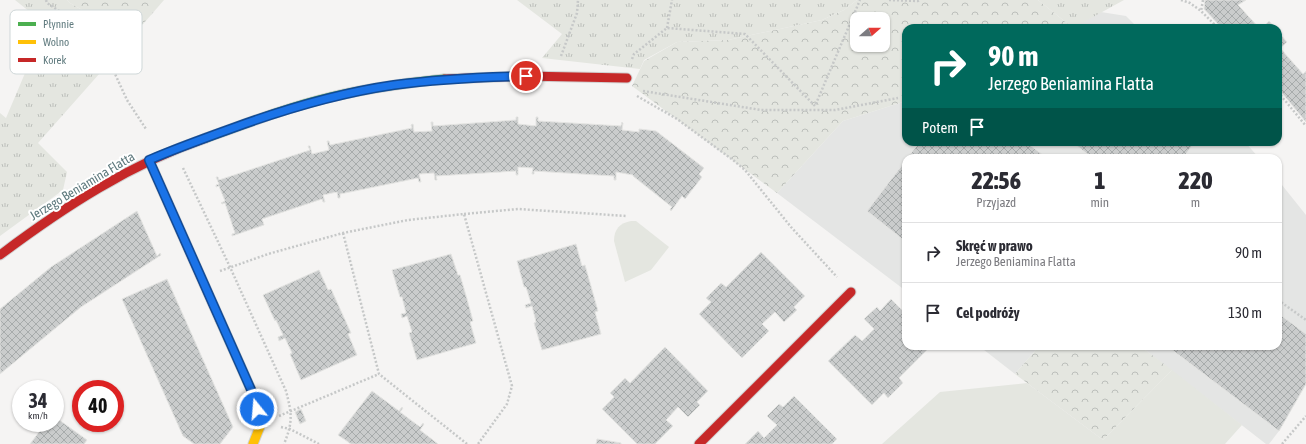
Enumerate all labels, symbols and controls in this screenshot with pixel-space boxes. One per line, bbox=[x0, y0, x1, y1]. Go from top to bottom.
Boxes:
legend bbox=[10, 10, 142, 74]
north arrow bbox=[850, 12, 890, 52]
map controls bbox=[850, 12, 890, 52]
text: Płynnie bbox=[43, 18, 74, 30]
text: Wolno bbox=[43, 36, 69, 48]
icon: right bbox=[922, 40, 974, 92]
text: 90 m bbox=[988, 40, 1038, 72]
text: Korek bbox=[43, 54, 67, 66]
pin bbox=[509, 59, 543, 93]
icon: arrive bbox=[515, 65, 537, 87]
text: Jerzego Beniamina Flatta bbox=[988, 73, 1154, 94]
icon: arrive bbox=[966, 116, 988, 138]
text: Potem bbox=[922, 119, 958, 136]
street label: Jerzego Beniamina Flatta bbox=[27, 149, 137, 223]
text: 22:56 bbox=[972, 167, 1021, 194]
text: 1 bbox=[1094, 167, 1105, 194]
text: 220 bbox=[1179, 167, 1212, 194]
text: Przyjazd bbox=[976, 195, 1016, 210]
text: min bbox=[1090, 195, 1109, 210]
text: m bbox=[1191, 195, 1200, 210]
text: Skręć w prawo bbox=[956, 237, 1033, 254]
icon: right bbox=[922, 242, 944, 264]
text: 90 m bbox=[1235, 244, 1262, 261]
text: Jerzego Beniamina Flatta bbox=[956, 254, 1076, 269]
icon: arrive bbox=[922, 302, 944, 324]
text: Cel podróży bbox=[956, 304, 1020, 321]
text: 130 m bbox=[1228, 304, 1262, 321]
speed limit sign: 40 bbox=[72, 380, 124, 432]
position arrow bbox=[236, 388, 278, 430]
text: 34 bbox=[29, 389, 47, 412]
text: km/h bbox=[28, 410, 48, 421]

